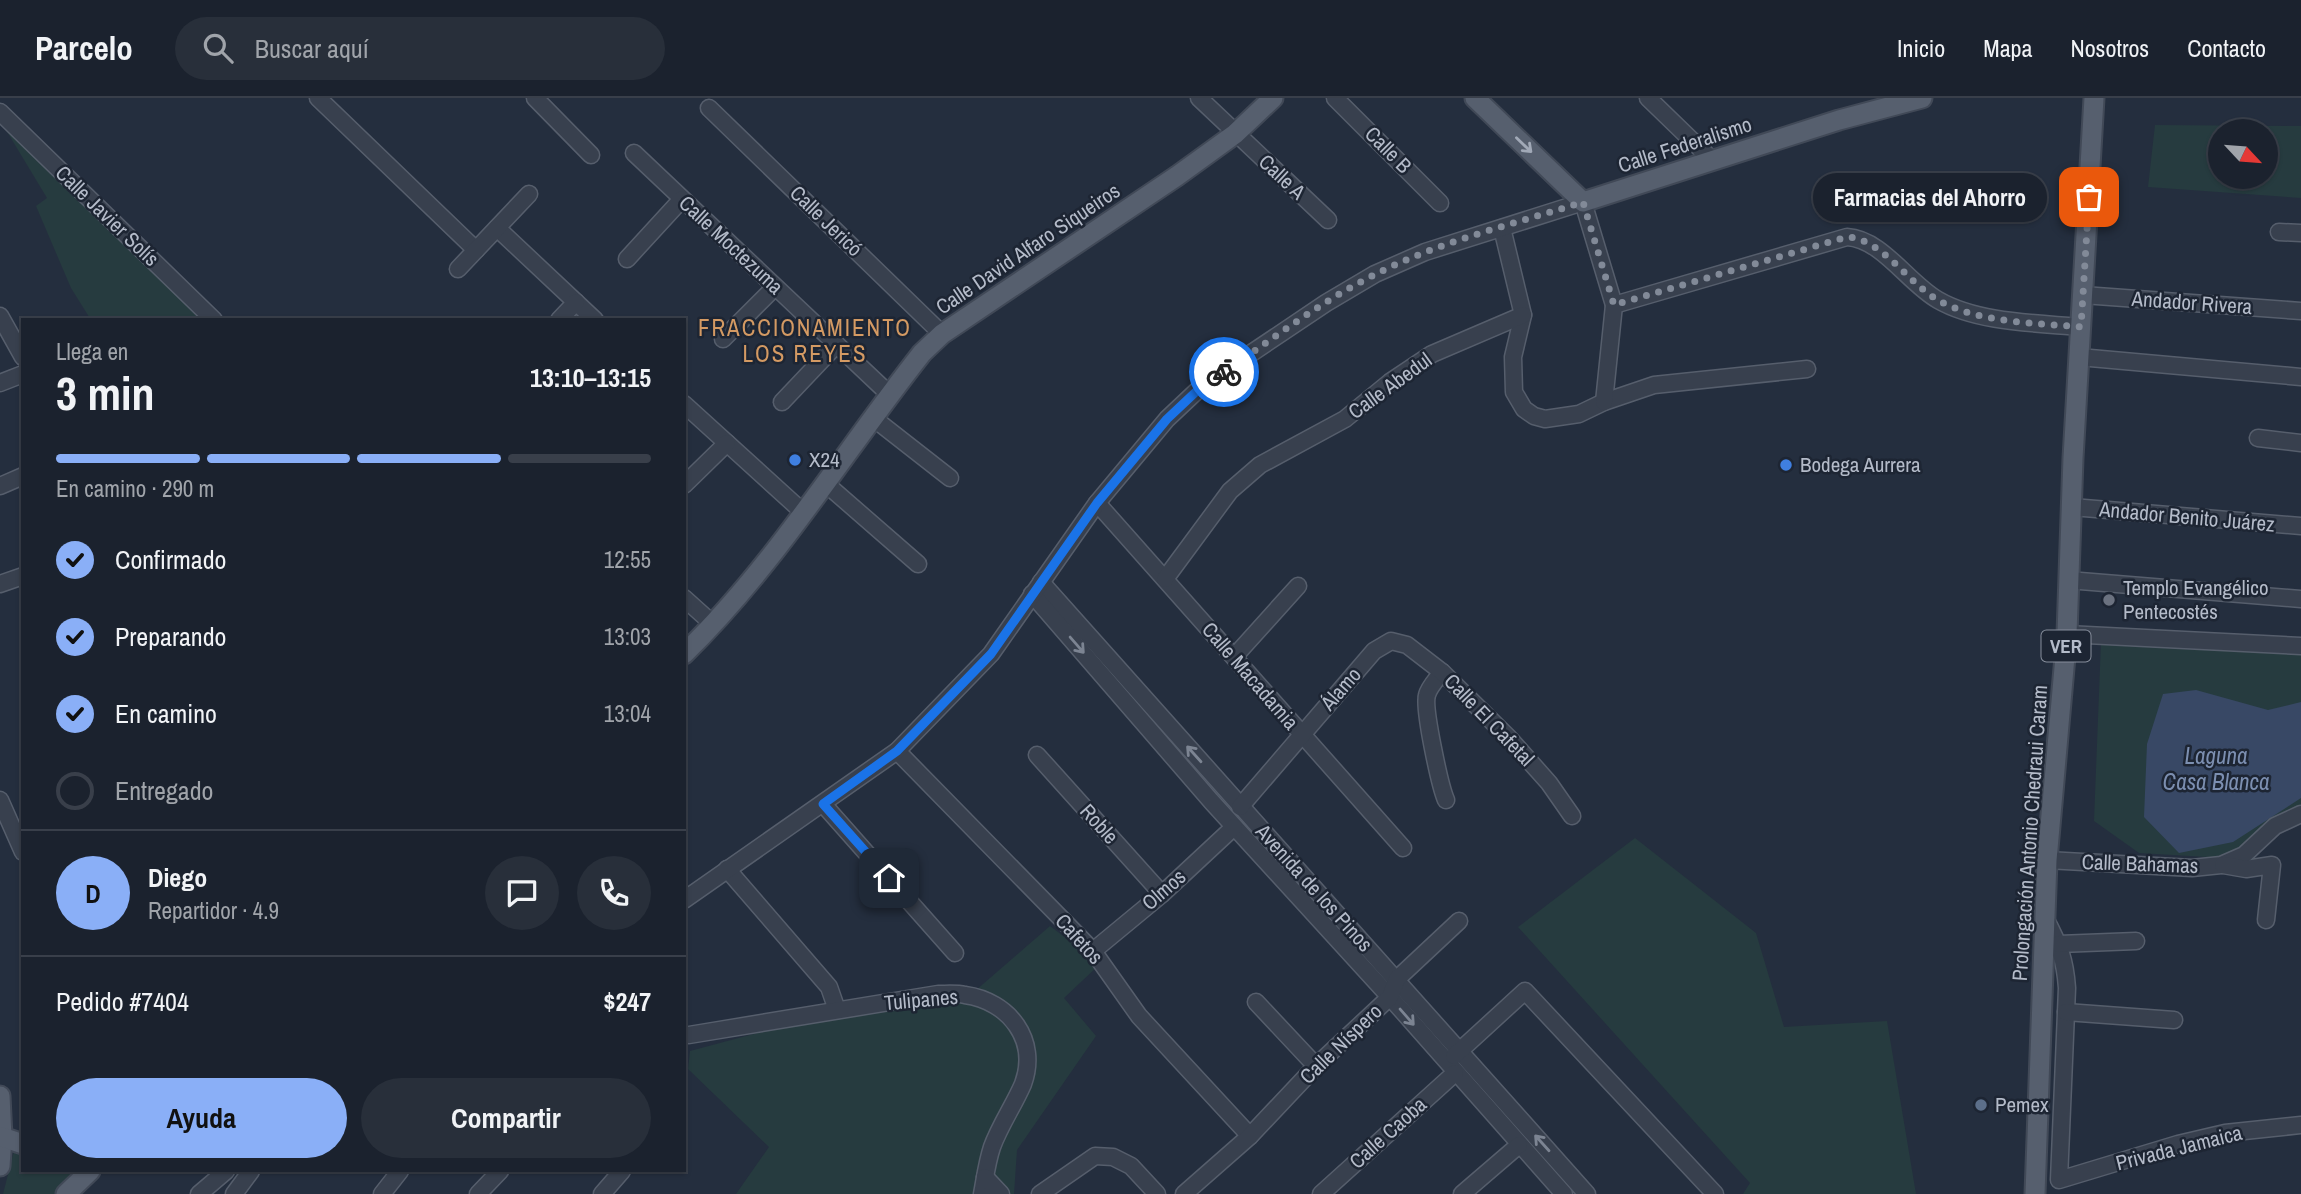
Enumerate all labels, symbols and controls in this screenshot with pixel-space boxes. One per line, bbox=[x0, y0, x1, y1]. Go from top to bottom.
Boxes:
search box bbox=[175, 17, 665, 80]
text: Parcelo bbox=[35, 26, 133, 70]
icon: search bbox=[199, 29, 237, 67]
text: Buscar aquí bbox=[255, 31, 369, 66]
text: Inicio bbox=[1897, 32, 1945, 64]
text: Mapa bbox=[1983, 32, 2032, 64]
text: Nosotros bbox=[2070, 32, 2149, 64]
text: Contacto bbox=[2187, 32, 2266, 64]
street label: Calle Federalismo bbox=[1614, 109, 1755, 180]
north arrow bbox=[2208, 119, 2278, 189]
map controls bbox=[2208, 119, 2278, 189]
street label: Calle B bbox=[1358, 120, 1418, 180]
one-way arrow bbox=[1516, 137, 1533, 154]
street label: Calle A bbox=[1252, 147, 1313, 206]
street label: Calle Javier Solís bbox=[49, 159, 166, 273]
pin bbox=[2059, 167, 2119, 227]
callout: Farmacias del Ahorro bbox=[1812, 172, 2047, 222]
street label: Calle David Alfaro Siqueiros bbox=[930, 176, 1126, 321]
icon: bag bbox=[2070, 178, 2108, 216]
street label: Calle Jericó bbox=[784, 179, 869, 263]
text: Farmacias del Ahorro bbox=[1834, 182, 2026, 213]
street label: Calle Moctezuma bbox=[673, 189, 790, 301]
street label: Andador Rivera bbox=[2130, 284, 2254, 321]
district label: FRACCIONAMIENTO LOS REYES bbox=[698, 312, 912, 369]
text: Llega en bbox=[56, 336, 128, 367]
courier bbox=[1189, 337, 1259, 407]
street label: Calle Abedul bbox=[1342, 345, 1437, 426]
icon: bike bbox=[1205, 353, 1243, 391]
text: 13:10–13:15 bbox=[530, 360, 651, 395]
text: 3 min bbox=[56, 362, 155, 424]
place label: X24 bbox=[809, 445, 840, 474]
place label: Bodega Aurrera bbox=[1800, 450, 1921, 479]
marker: X24 bbox=[787, 452, 803, 468]
marker: Bodega Aurrera bbox=[1778, 457, 1794, 473]
text: En camino · 290 m bbox=[56, 473, 214, 504]
street label: Andador Benito Juárez bbox=[2097, 494, 2276, 539]
icon: check bbox=[56, 541, 94, 579]
text: Confirmado bbox=[115, 542, 226, 577]
text: 12:55 bbox=[604, 544, 651, 575]
place label: Templo Evangélico Pentecostés bbox=[2123, 573, 2269, 626]
marker: Templo Evangélico Pentecostés bbox=[2101, 592, 2117, 608]
street label: Calle Macadamia bbox=[1195, 616, 1306, 736]
icon: check bbox=[56, 618, 94, 656]
text: Preparando bbox=[115, 619, 226, 654]
text: 13:03 bbox=[604, 621, 651, 652]
road number: VER bbox=[2042, 631, 2090, 662]
one-way arrow bbox=[1069, 636, 1085, 654]
street label: Álamo bbox=[1313, 661, 1368, 717]
street label: Calle El Cafetal bbox=[1438, 667, 1541, 772]
street label: Prolongación Antonio Chedraui Caram bbox=[2005, 684, 2054, 982]
icon: check bbox=[56, 695, 94, 733]
text: En camino bbox=[115, 696, 217, 731]
text: 13:04 bbox=[604, 698, 651, 729]
water label: Laguna Casa Blanca bbox=[2163, 740, 2269, 797]
one-way arrow bbox=[1186, 746, 1202, 764]
text: Entregado bbox=[115, 773, 213, 808]
street label: Roble bbox=[1074, 797, 1125, 850]
street label: Avenida de los Pinos bbox=[1249, 817, 1380, 958]
street label: Calle Bahamas bbox=[2081, 847, 2199, 880]
pin bbox=[859, 848, 919, 908]
button: chat bbox=[485, 856, 559, 930]
button: phone bbox=[577, 856, 651, 930]
icon: home bbox=[870, 859, 908, 897]
text: Diego bbox=[148, 860, 207, 895]
street label: Olmos bbox=[1135, 862, 1192, 917]
text: D bbox=[85, 876, 101, 911]
text: Repartidor · 4.9 bbox=[148, 895, 279, 926]
street label: Cafetos bbox=[1049, 907, 1110, 970]
street label: Tulipanes bbox=[883, 982, 959, 1017]
text: Pedido #7404 bbox=[56, 984, 189, 1019]
text: $247 bbox=[604, 984, 651, 1019]
street label: Calle Níspero bbox=[1293, 997, 1388, 1090]
one-way arrow bbox=[1399, 1007, 1415, 1025]
button: Ayuda bbox=[56, 1078, 347, 1158]
button: Compartir bbox=[361, 1078, 651, 1158]
street label: Calle Caoba bbox=[1343, 1090, 1433, 1175]
place label: Pemex bbox=[1995, 1090, 2049, 1119]
marker: Pemex bbox=[1973, 1097, 1989, 1113]
street label: Privada Jamaica bbox=[2113, 1118, 2245, 1177]
one-way arrow bbox=[1533, 1135, 1550, 1152]

